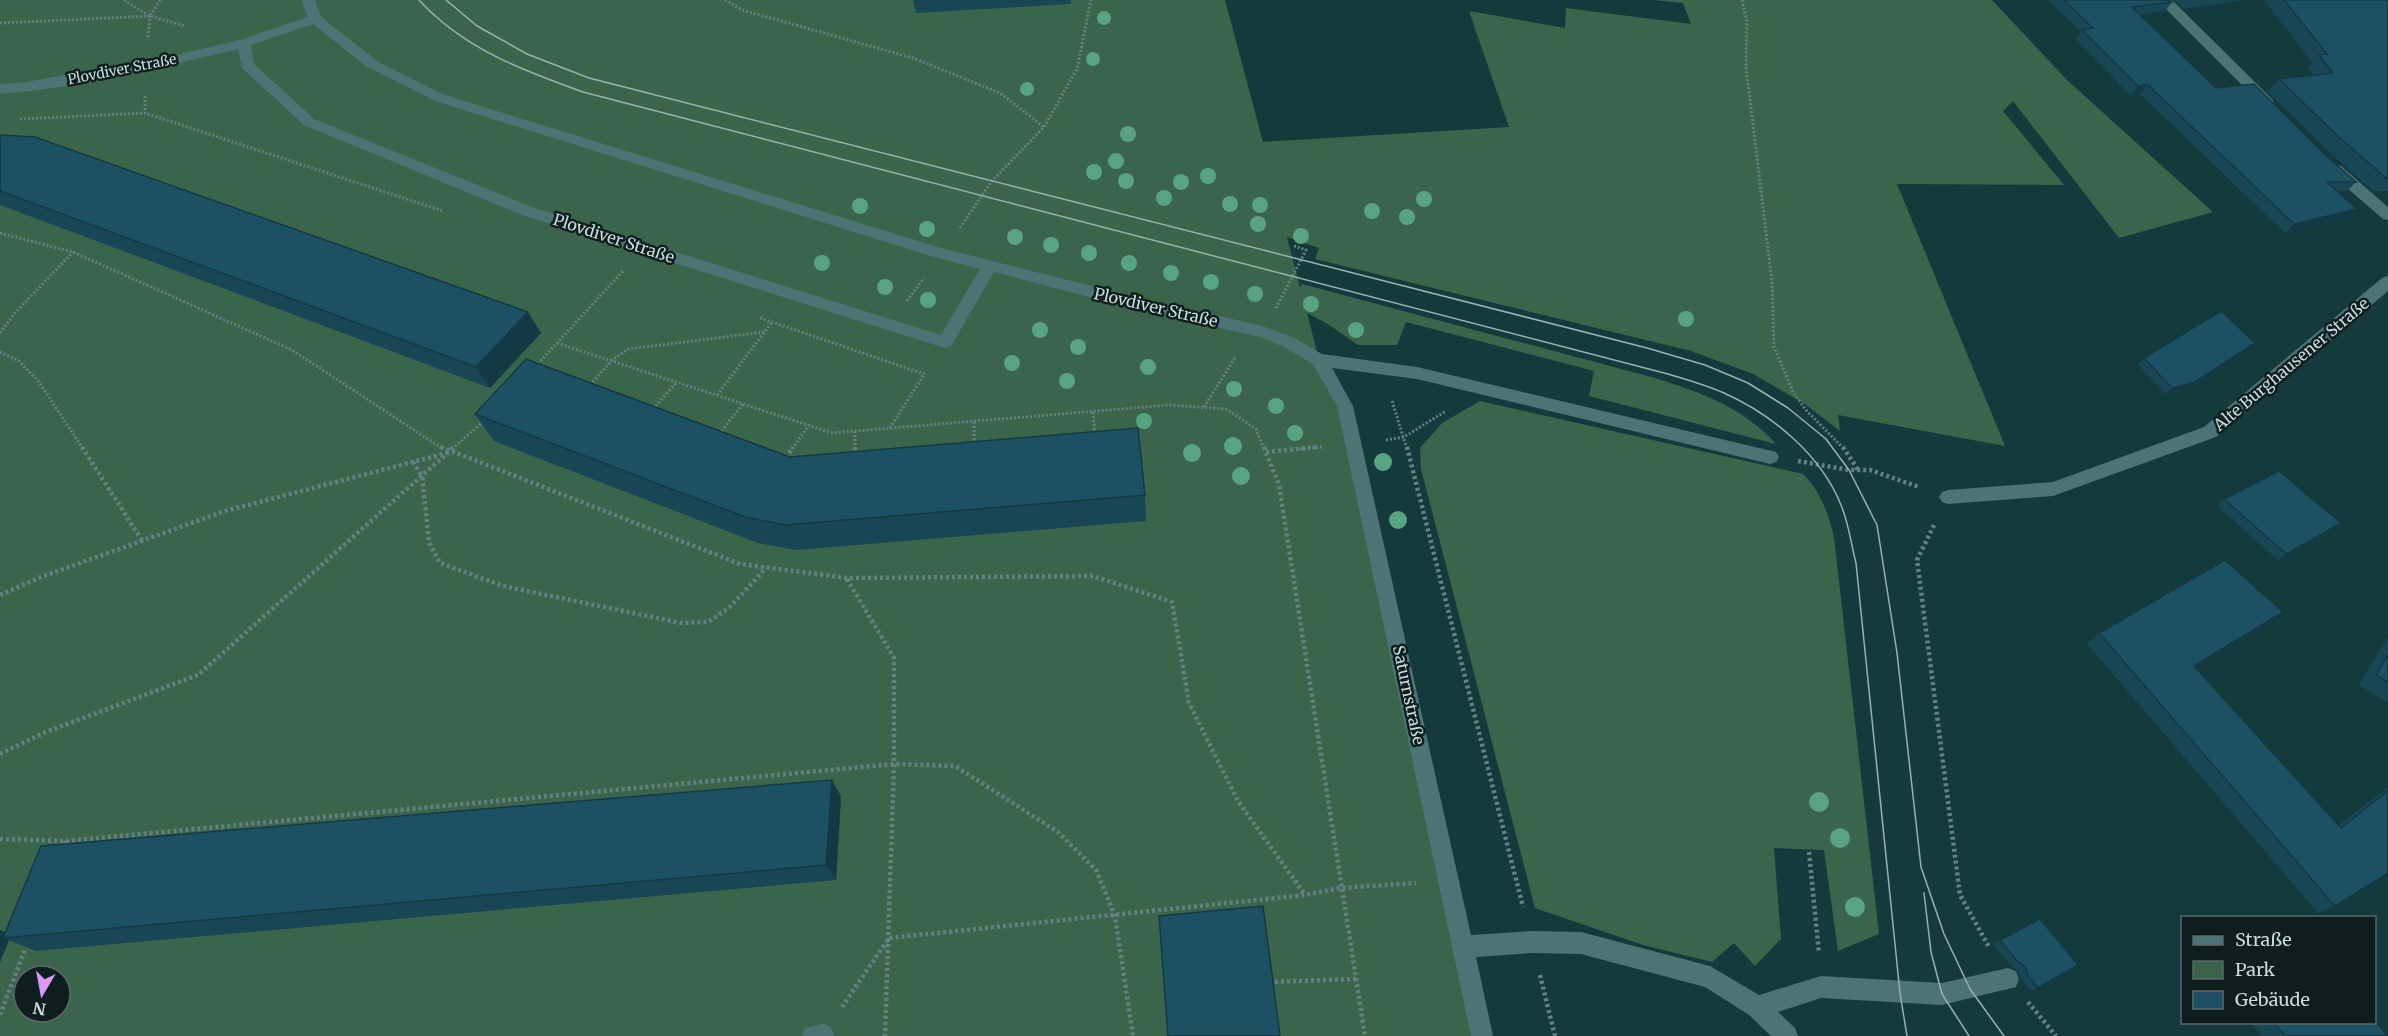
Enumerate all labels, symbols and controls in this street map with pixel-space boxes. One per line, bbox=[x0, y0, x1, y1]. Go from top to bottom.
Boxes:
street label: Plovdiver Straße bbox=[66, 50, 178, 88]
street label: Plovdiver Straße bbox=[551, 209, 677, 267]
street label: Plovdiver Straße bbox=[1092, 283, 1220, 331]
street label: Alte Burghausener Straße bbox=[2208, 293, 2373, 436]
street label: Saturnstraße bbox=[1389, 643, 1429, 747]
legend bbox=[2181, 916, 2376, 1024]
text: Straße bbox=[2235, 928, 2292, 951]
text: Park bbox=[2235, 958, 2276, 981]
north arrow bbox=[12, 964, 72, 1024]
text: Gebäude bbox=[2235, 988, 2310, 1011]
text: N bbox=[31, 998, 47, 1020]

